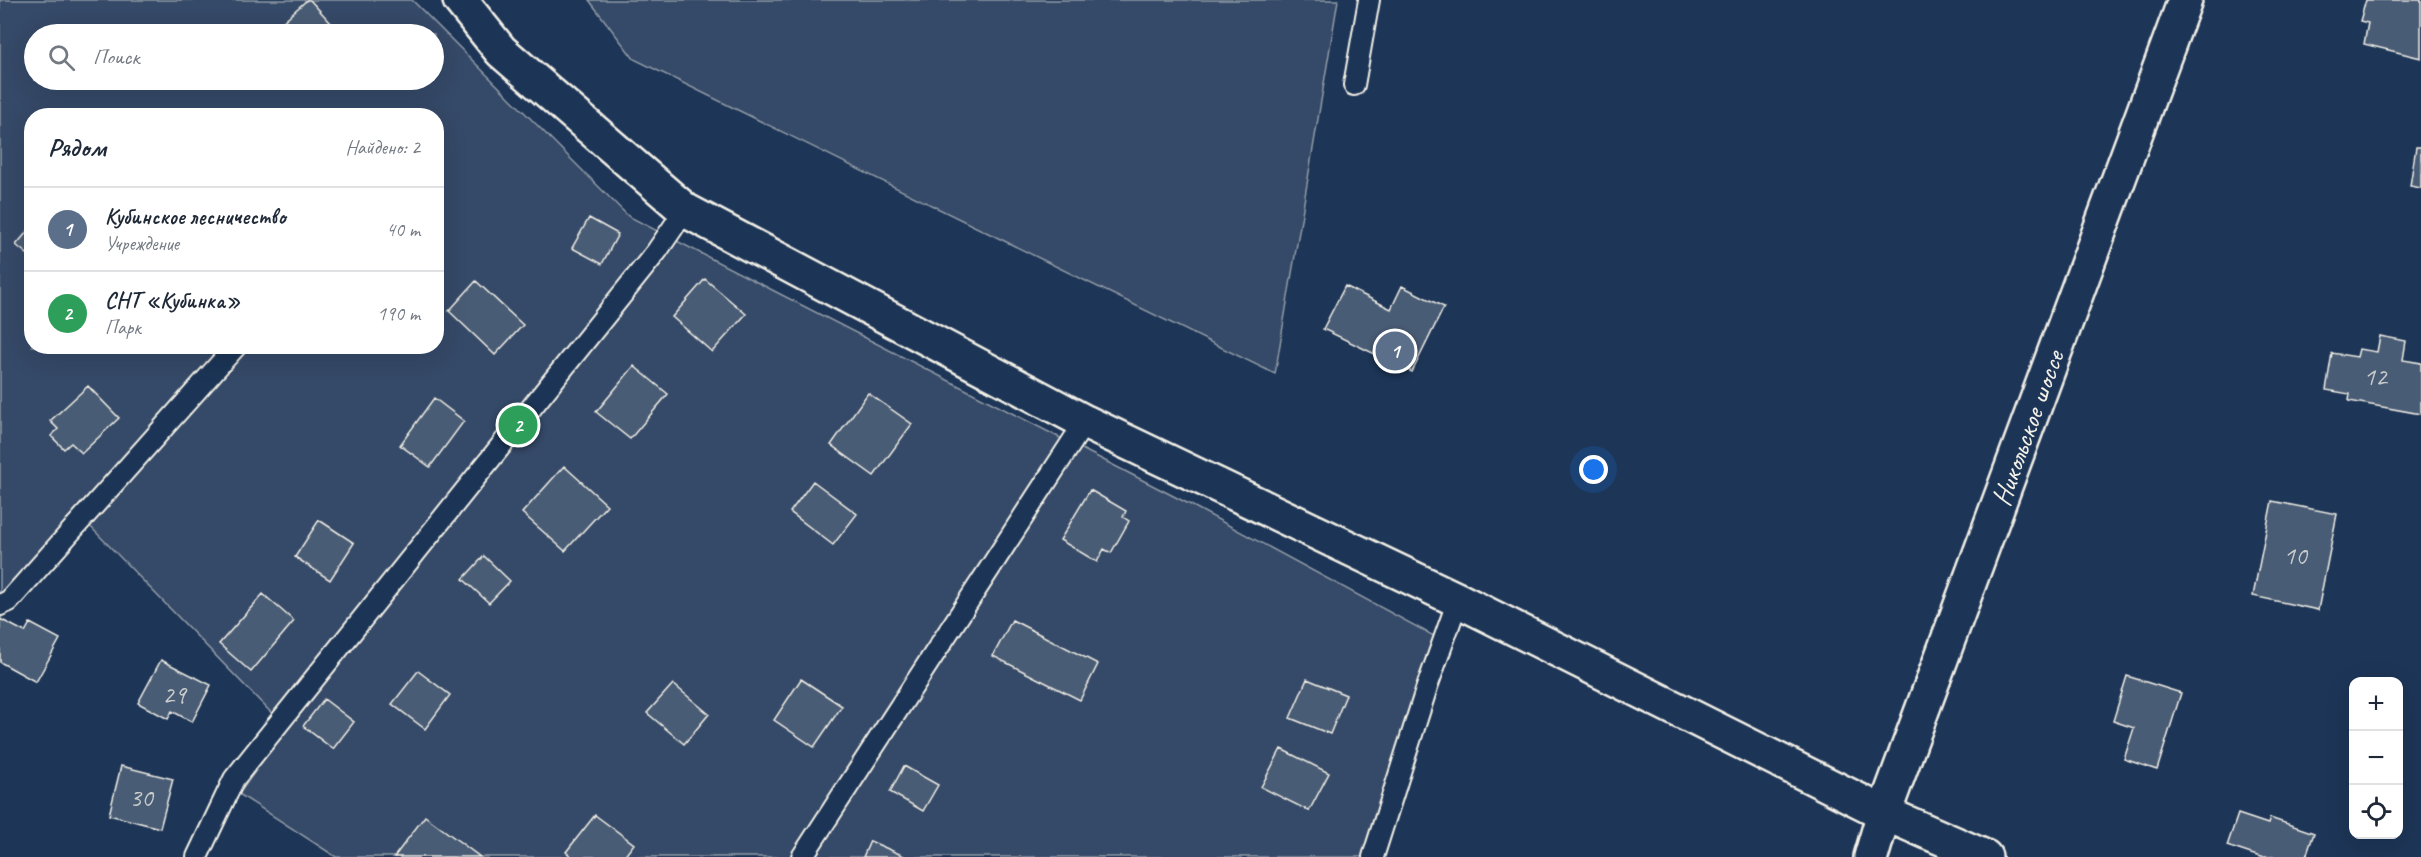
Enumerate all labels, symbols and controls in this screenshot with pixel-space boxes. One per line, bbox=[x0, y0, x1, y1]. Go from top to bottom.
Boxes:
search box bbox=[24, 24, 444, 90]
icon: search bbox=[45, 41, 78, 74]
text: Поиск bbox=[93, 43, 139, 71]
text: Рядом bbox=[48, 131, 106, 164]
text: Найдено: 2 bbox=[345, 135, 420, 160]
text: Кубинское лесничество bbox=[105, 203, 286, 231]
text: 1 bbox=[63, 217, 72, 242]
text: 40 m bbox=[386, 217, 420, 242]
text: Учреждение bbox=[105, 231, 179, 256]
text: СНТ «Кубинка» bbox=[105, 287, 240, 315]
text: 2 bbox=[63, 301, 72, 326]
text: 190 m bbox=[377, 301, 420, 326]
text: Парк bbox=[105, 315, 141, 340]
pin: 1 bbox=[1376, 328, 1414, 374]
street label: Никольское шоссе bbox=[1983, 344, 2072, 511]
house number: 12 bbox=[2363, 360, 2389, 393]
pin: 2 bbox=[498, 402, 538, 448]
your location bbox=[1579, 455, 1608, 484]
house number: 10 bbox=[2283, 539, 2309, 572]
map controls bbox=[2349, 677, 2403, 839]
button: + bbox=[2349, 677, 2403, 731]
house number: 29 bbox=[162, 678, 188, 711]
button: − bbox=[2349, 731, 2403, 785]
house number: 30 bbox=[129, 781, 155, 814]
button: locate bbox=[2349, 785, 2403, 839]

